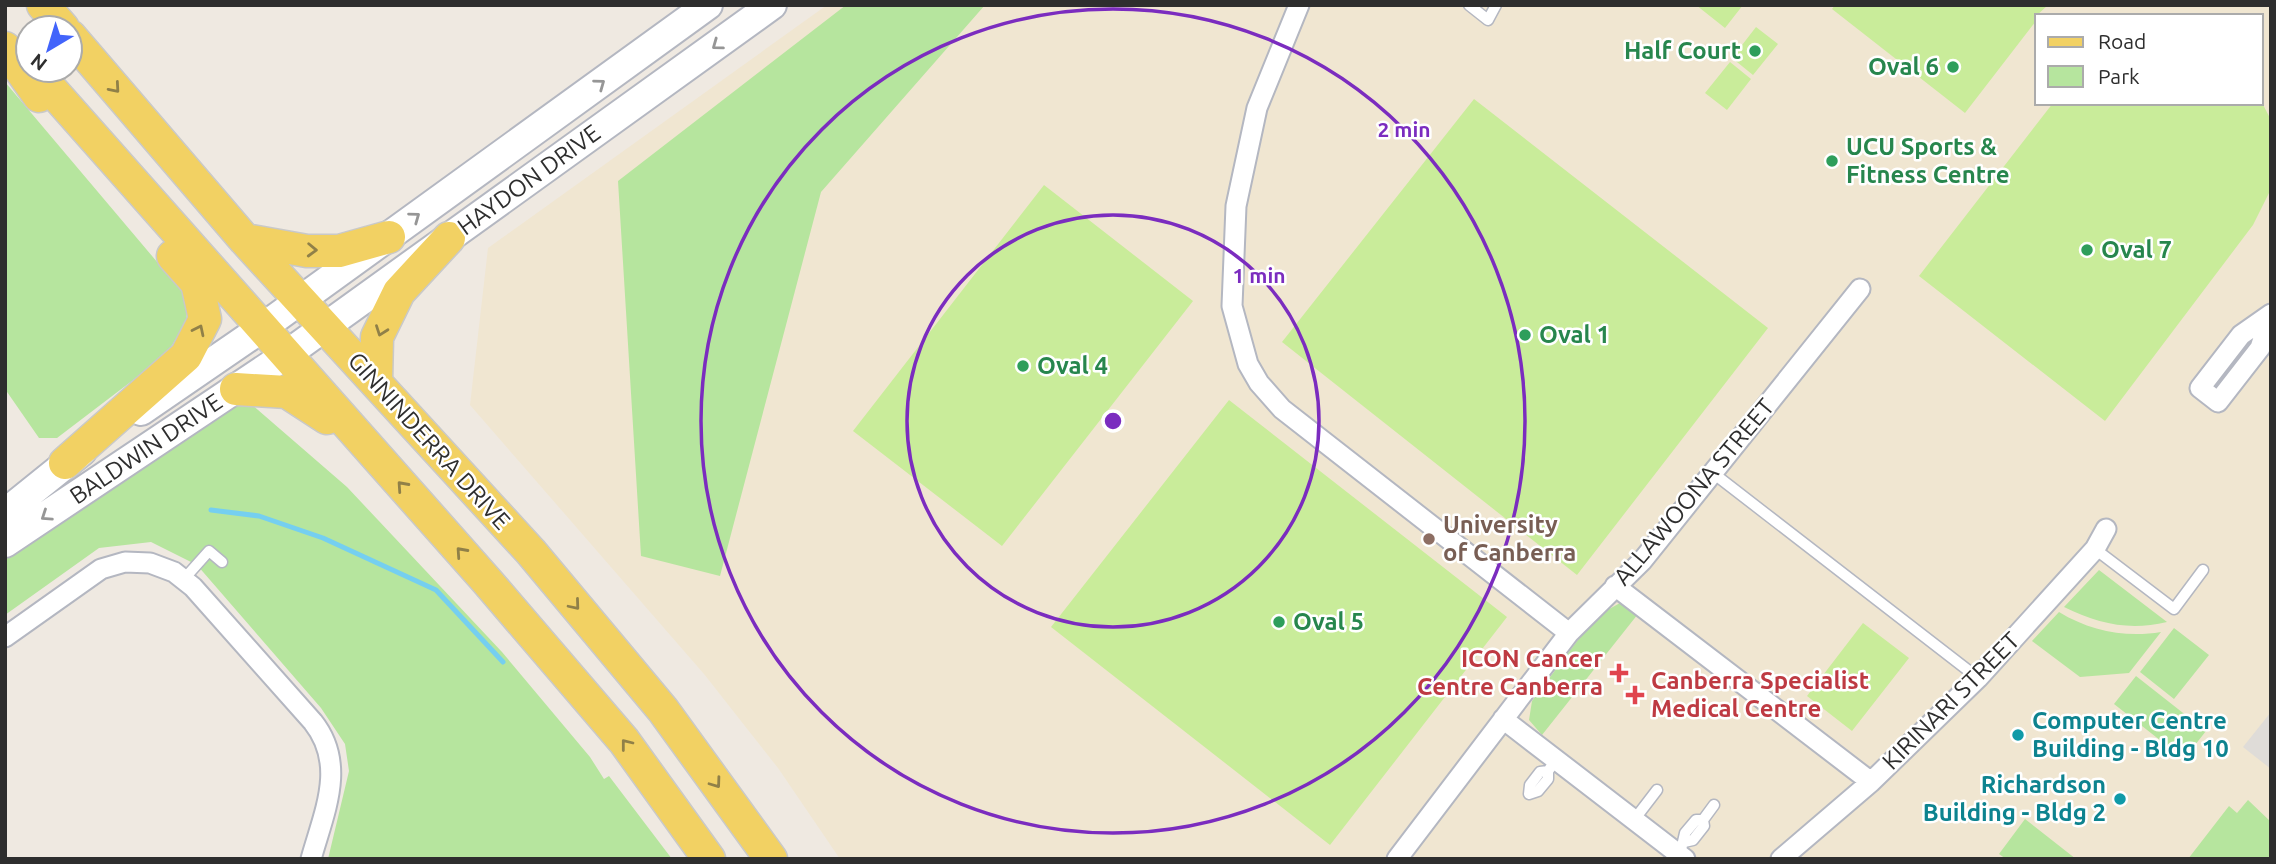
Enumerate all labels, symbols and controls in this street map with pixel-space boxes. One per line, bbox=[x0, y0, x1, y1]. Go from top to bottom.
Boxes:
north arrow bbox=[14, 14, 84, 84]
legend bbox=[2035, 14, 2262, 105]
text: Road bbox=[2098, 29, 2146, 53]
one-way arrow bbox=[712, 37, 725, 49]
place label: Half Court bbox=[1624, 37, 1741, 64]
marker: Half Court bbox=[1747, 43, 1763, 59]
text: N bbox=[26, 49, 51, 75]
place label: Oval 6 bbox=[1868, 53, 1939, 80]
marker: Oval 6 bbox=[1945, 59, 1961, 75]
text: Park bbox=[2098, 64, 2140, 88]
one-way arrow bbox=[107, 80, 119, 93]
one-way arrow bbox=[592, 80, 605, 92]
text: 2 min bbox=[1377, 117, 1431, 141]
street label: HAYDON DRIVE bbox=[452, 119, 605, 240]
place label: UCU Sports & Fitness Centre bbox=[1846, 133, 2010, 188]
marker: UCU Sports & Fitness Centre bbox=[1824, 153, 1840, 169]
one-way arrow bbox=[408, 213, 420, 225]
place label: Oval 7 bbox=[2101, 236, 2172, 263]
marker: Oval 7 bbox=[2079, 242, 2095, 258]
one-way arrow bbox=[307, 243, 318, 258]
text: 1 min bbox=[1232, 263, 1286, 287]
place label: Oval 1 bbox=[1539, 321, 1610, 348]
one-way arrow bbox=[375, 324, 389, 337]
one-way arrow bbox=[191, 325, 205, 337]
marker: Oval 1 bbox=[1517, 327, 1533, 343]
street label: GINNINDERRA DRIVE bbox=[343, 347, 516, 535]
place label: Oval 4 bbox=[1037, 352, 1108, 379]
marker: Oval 4 bbox=[1015, 358, 1031, 374]
street label: BALDWIN DRIVE bbox=[65, 388, 227, 509]
street label: ALLAWOONA STREET bbox=[1608, 393, 1779, 590]
centre of rings bbox=[1101, 409, 1125, 433]
one-way arrow bbox=[398, 481, 410, 494]
one-way arrow bbox=[41, 507, 54, 520]
place label: University of Canberra bbox=[1443, 511, 1576, 566]
marker: University of Canberra bbox=[1421, 531, 1437, 547]
one-way arrow bbox=[457, 547, 469, 560]
one-way arrow bbox=[567, 596, 579, 609]
place label: Oval 5 bbox=[1293, 608, 1364, 635]
marker: Oval 5 bbox=[1271, 614, 1287, 630]
street label: KIRINARI STREET bbox=[1877, 627, 2025, 775]
place label: ICON Cancer Centre Canberra bbox=[1417, 645, 1603, 700]
marker: ICON Cancer Centre Canberra bbox=[1609, 663, 1629, 683]
place label: Canberra Specialist Medical Centre bbox=[1651, 667, 1869, 722]
marker: Canberra Specialist Medical Centre bbox=[1625, 685, 1645, 705]
place label: Computer Centre Building - Bldg 10 bbox=[2032, 707, 2229, 762]
marker: Computer Centre Building - Bldg 10 bbox=[2010, 727, 2026, 743]
one-way arrow bbox=[621, 739, 634, 752]
place label: Richardson Building - Bldg 2 bbox=[1923, 771, 2106, 826]
one-way arrow bbox=[708, 775, 720, 788]
marker: Richardson Building - Bldg 2 bbox=[2112, 791, 2128, 807]

